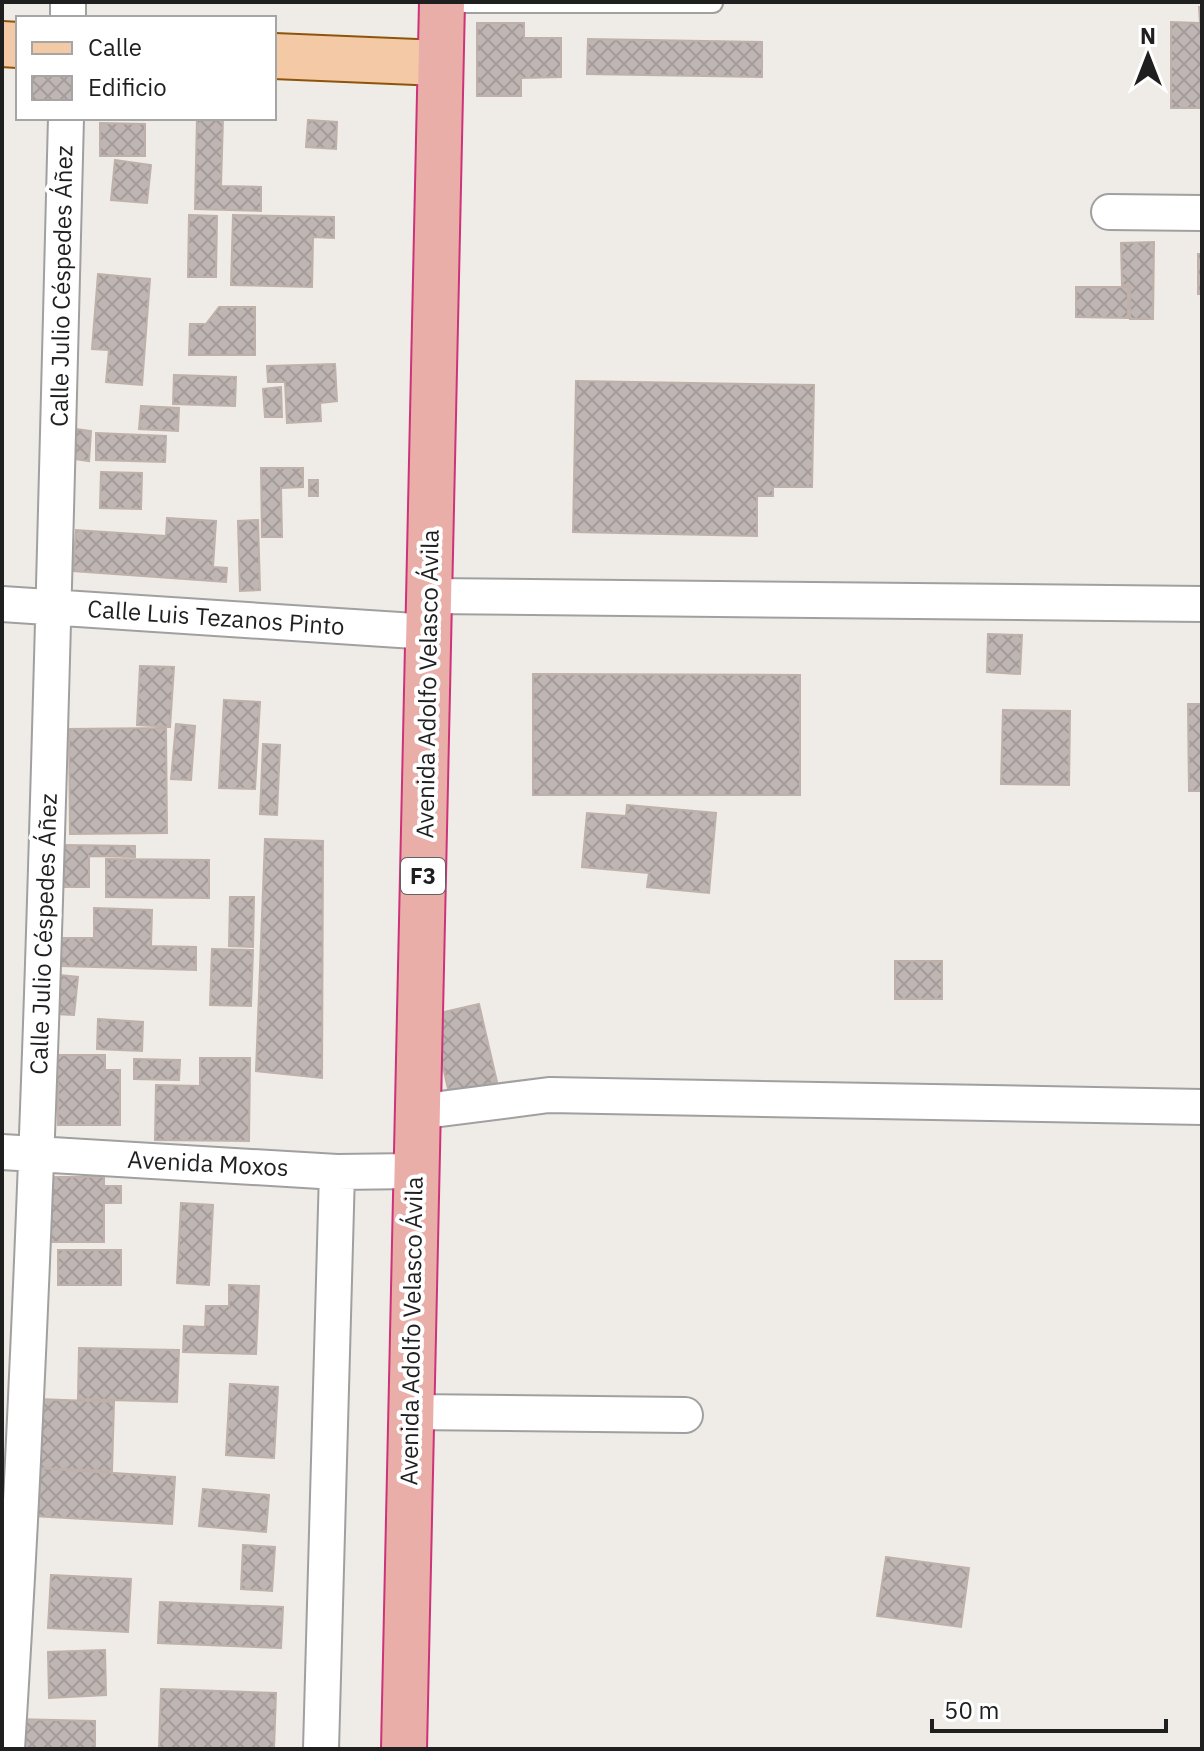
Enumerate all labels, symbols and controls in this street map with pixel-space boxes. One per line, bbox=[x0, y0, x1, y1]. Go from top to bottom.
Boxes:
legend bbox=[16, 16, 276, 120]
north arrow bbox=[1108, 16, 1188, 96]
text: N bbox=[1140, 21, 1156, 50]
text: Calle bbox=[88, 31, 142, 63]
text: Edificio bbox=[88, 71, 167, 103]
street label: Calle Julio Céspedes Áñez bbox=[43, 145, 79, 427]
street label: Avenida Adolfo Velasco Ávila bbox=[408, 529, 446, 839]
street label: Calle Luis Tezanos Pinto bbox=[86, 592, 346, 642]
street label: Calle Julio Céspedes Áñez bbox=[22, 793, 64, 1075]
road number: F3 bbox=[401, 858, 445, 894]
street label: Avenida Moxos bbox=[127, 1143, 289, 1183]
street label: Avenida Adolfo Velasco Ávila bbox=[392, 1176, 430, 1486]
scale bar bbox=[932, 1683, 1166, 1733]
text: 50 m bbox=[944, 1694, 999, 1726]

